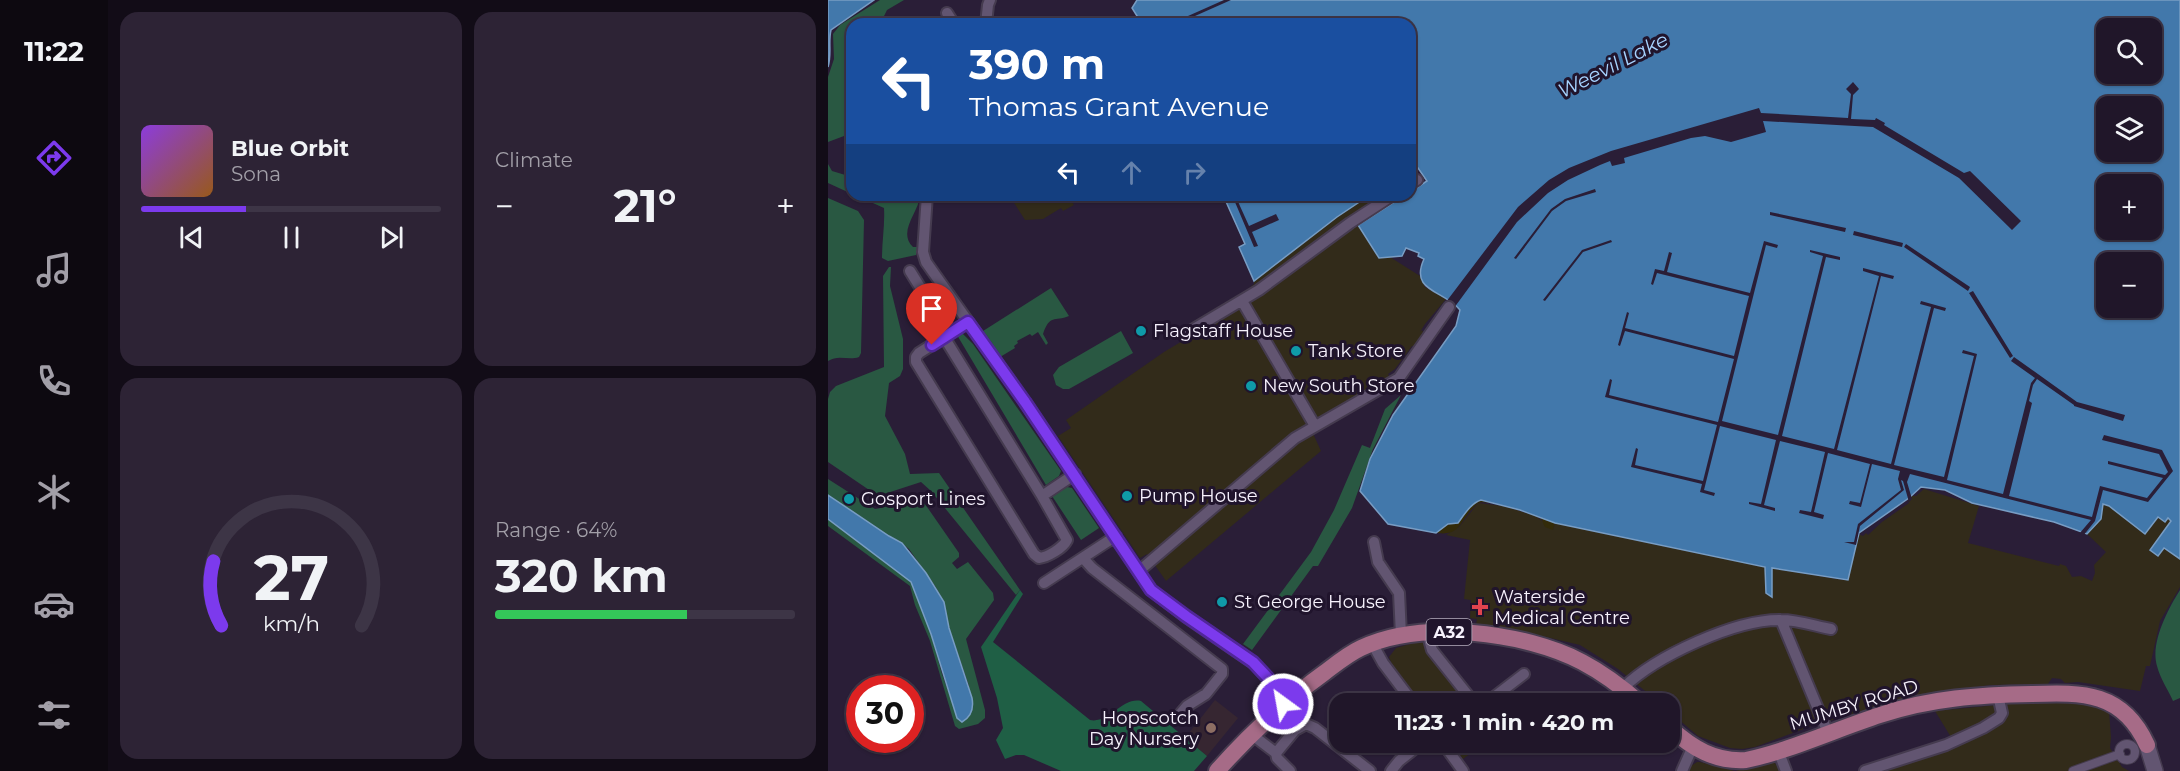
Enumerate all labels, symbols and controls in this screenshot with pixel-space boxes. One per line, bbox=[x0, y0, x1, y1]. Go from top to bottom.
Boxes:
map controls bbox=[2096, 18, 2162, 318]
button: search bbox=[2096, 18, 2162, 84]
water label: Weevil Lake bbox=[1554, 27, 1672, 103]
text: 11:22 bbox=[24, 35, 84, 68]
text: 390 m bbox=[969, 38, 1105, 90]
icon: left bbox=[870, 42, 948, 120]
text: Thomas Grant Avenue bbox=[969, 90, 1269, 123]
button: layers bbox=[2096, 96, 2162, 162]
text: Blue Orbit bbox=[231, 135, 349, 162]
icon: directions bbox=[33, 137, 75, 179]
text: Climate bbox=[495, 148, 573, 172]
icon: left bbox=[1052, 156, 1085, 189]
icon: ahead bbox=[1115, 156, 1148, 189]
icon: right bbox=[1178, 156, 1211, 189]
text: Sona bbox=[231, 162, 281, 186]
button: + bbox=[2096, 174, 2162, 240]
text: 21° bbox=[613, 178, 677, 233]
text: − bbox=[495, 186, 514, 226]
text: + bbox=[776, 186, 795, 226]
icon: previous bbox=[175, 221, 208, 254]
icon: pause bbox=[275, 221, 308, 254]
icon: next bbox=[375, 221, 408, 254]
icon: music bbox=[33, 249, 75, 291]
button: − bbox=[2096, 252, 2162, 318]
pin bbox=[906, 283, 957, 345]
icon: arrive bbox=[915, 292, 948, 325]
place label: Flagstaff House bbox=[1153, 320, 1293, 342]
marker: Flagstaff House bbox=[1134, 324, 1148, 338]
place label: Tank Store bbox=[1308, 340, 1403, 362]
marker: Tank Store bbox=[1289, 344, 1303, 358]
icon: phone bbox=[33, 360, 75, 402]
place label: New South Store bbox=[1263, 375, 1415, 397]
marker: New South Store bbox=[1244, 379, 1258, 393]
icon: climate bbox=[33, 471, 75, 513]
place label: Pump House bbox=[1139, 485, 1258, 507]
place label: Gosport Lines bbox=[861, 488, 985, 510]
marker: Pump House bbox=[1120, 489, 1134, 503]
marker: Gosport Lines bbox=[842, 492, 856, 506]
text: Range · 64% bbox=[495, 518, 617, 542]
text: 27 bbox=[253, 540, 329, 616]
text: 320 km bbox=[495, 548, 668, 603]
icon: car bbox=[33, 583, 75, 625]
place label: Waterside Medical Centre bbox=[1494, 586, 1630, 629]
place label: St George House bbox=[1234, 591, 1386, 613]
marker: St George House bbox=[1215, 595, 1229, 609]
marker: Waterside Medical Centre bbox=[1471, 598, 1489, 616]
text: km/h bbox=[262, 610, 320, 636]
road number: A32 bbox=[1426, 619, 1472, 645]
position arrow bbox=[1251, 672, 1315, 736]
speed limit sign: 30 bbox=[846, 675, 924, 753]
street label: MUMBY ROAD bbox=[1787, 675, 1921, 735]
icon: filters bbox=[33, 694, 75, 736]
place label: Hopscotch Day Nursery bbox=[1089, 707, 1199, 750]
text: 11:23 · 1 min · 420 m bbox=[1395, 709, 1614, 736]
marker: Hopscotch Day Nursery bbox=[1204, 721, 1218, 735]

